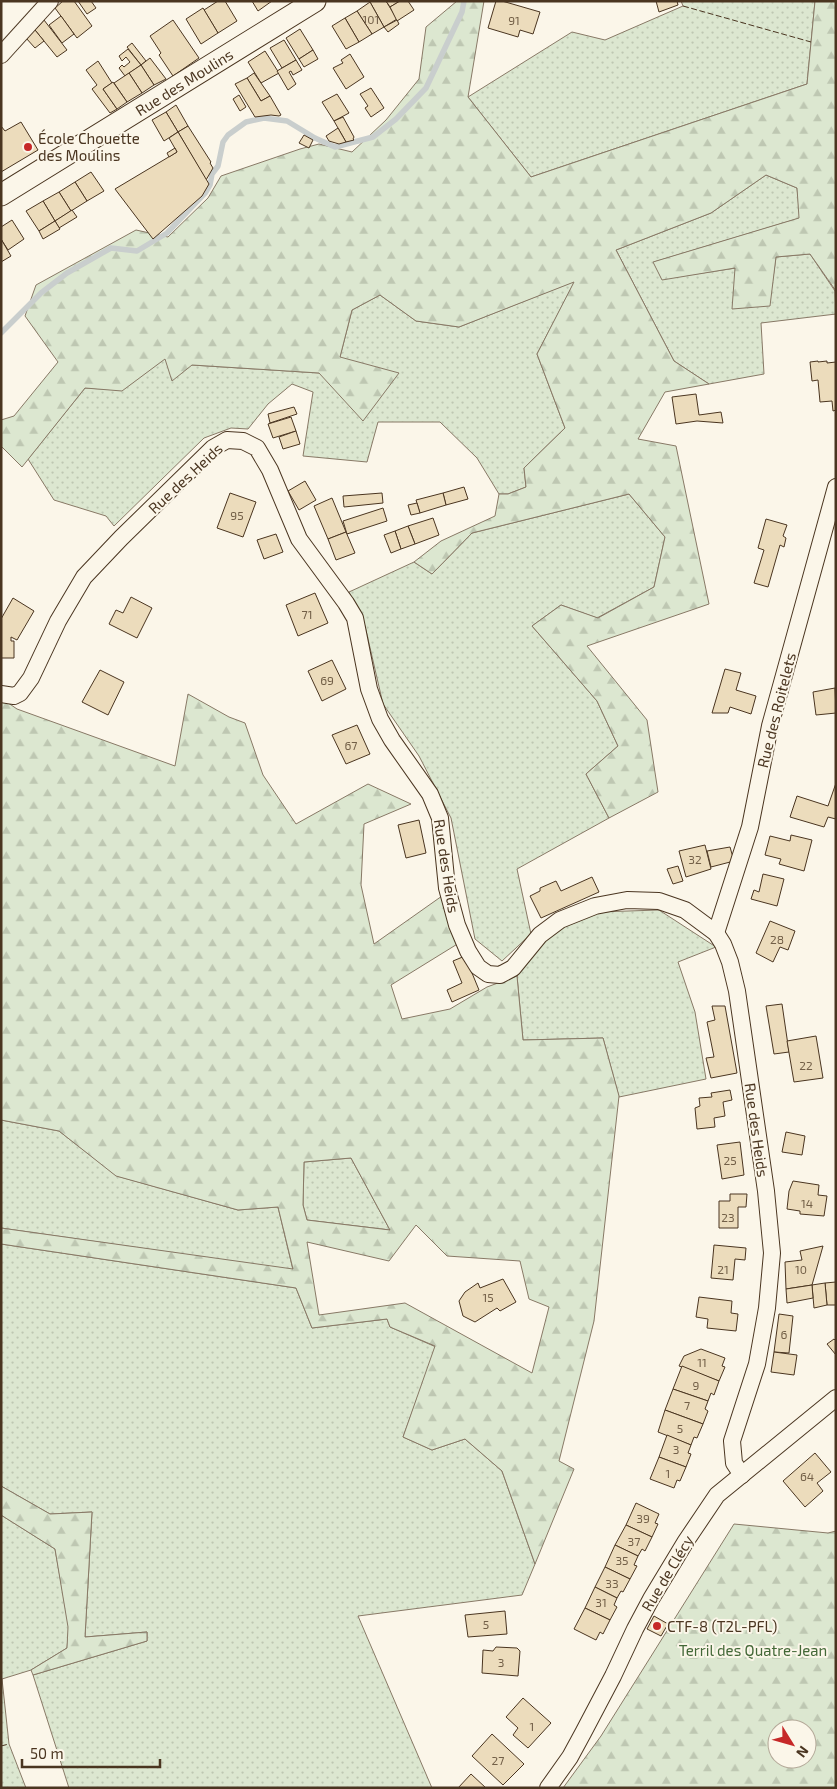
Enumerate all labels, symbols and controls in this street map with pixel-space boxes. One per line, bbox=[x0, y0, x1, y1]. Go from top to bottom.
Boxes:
house number: 101 bbox=[363, 12, 379, 26]
house number: 91 bbox=[508, 13, 520, 27]
street label: Rue des Moulins bbox=[132, 45, 236, 119]
place label: École Chouette des Moulins bbox=[38, 129, 140, 164]
marker: École Chouette des Moulins bbox=[22, 141, 34, 153]
street label: Rue des Heids bbox=[144, 439, 226, 517]
house number: 95 bbox=[230, 508, 244, 522]
house number: 71 bbox=[302, 607, 312, 621]
street label: Rue des Roitelets bbox=[753, 651, 799, 769]
house number: 69 bbox=[320, 673, 334, 687]
house number: 67 bbox=[344, 738, 358, 752]
street label: Rue des Heids bbox=[431, 818, 463, 914]
house number: 32 bbox=[688, 852, 702, 866]
house number: 28 bbox=[770, 932, 784, 946]
house number: 22 bbox=[799, 1058, 813, 1072]
street label: Rue des Heids bbox=[741, 1082, 773, 1178]
house number: 25 bbox=[723, 1153, 737, 1167]
house number: 14 bbox=[801, 1196, 813, 1210]
house number: 23 bbox=[721, 1210, 735, 1224]
house number: 21 bbox=[717, 1262, 729, 1276]
house number: 10 bbox=[795, 1262, 807, 1276]
house number: 15 bbox=[482, 1290, 494, 1304]
house number: 6 bbox=[781, 1327, 788, 1341]
house number: 11 bbox=[697, 1355, 707, 1369]
house number: 9 bbox=[693, 1378, 700, 1392]
house number: 7 bbox=[684, 1398, 690, 1412]
house number: 5 bbox=[677, 1421, 683, 1435]
house number: 3 bbox=[673, 1442, 679, 1456]
house number: 1 bbox=[666, 1466, 670, 1480]
house number: 64 bbox=[800, 1469, 814, 1483]
house number: 39 bbox=[636, 1511, 650, 1525]
street label: Rue de Clécy bbox=[637, 1532, 697, 1614]
house number: 37 bbox=[628, 1534, 640, 1548]
house number: 35 bbox=[615, 1553, 629, 1567]
house number: 33 bbox=[605, 1576, 619, 1590]
house number: 31 bbox=[595, 1595, 607, 1609]
house number: 5 bbox=[483, 1617, 489, 1631]
place label: CTF-8 (T2L-PFL) bbox=[667, 1617, 777, 1635]
marker: CTF-8 (T2L-PFL) bbox=[651, 1620, 663, 1632]
park label: Terril des Quatre-Jean bbox=[679, 1641, 827, 1660]
house number: 3 bbox=[498, 1655, 504, 1669]
house number: 1 bbox=[530, 1719, 534, 1733]
north arrow bbox=[767, 1719, 817, 1769]
scale bar bbox=[22, 1736, 160, 1768]
text: N bbox=[793, 1743, 813, 1761]
text: 50 m bbox=[30, 1744, 64, 1762]
house number: 27 bbox=[492, 1753, 504, 1767]

